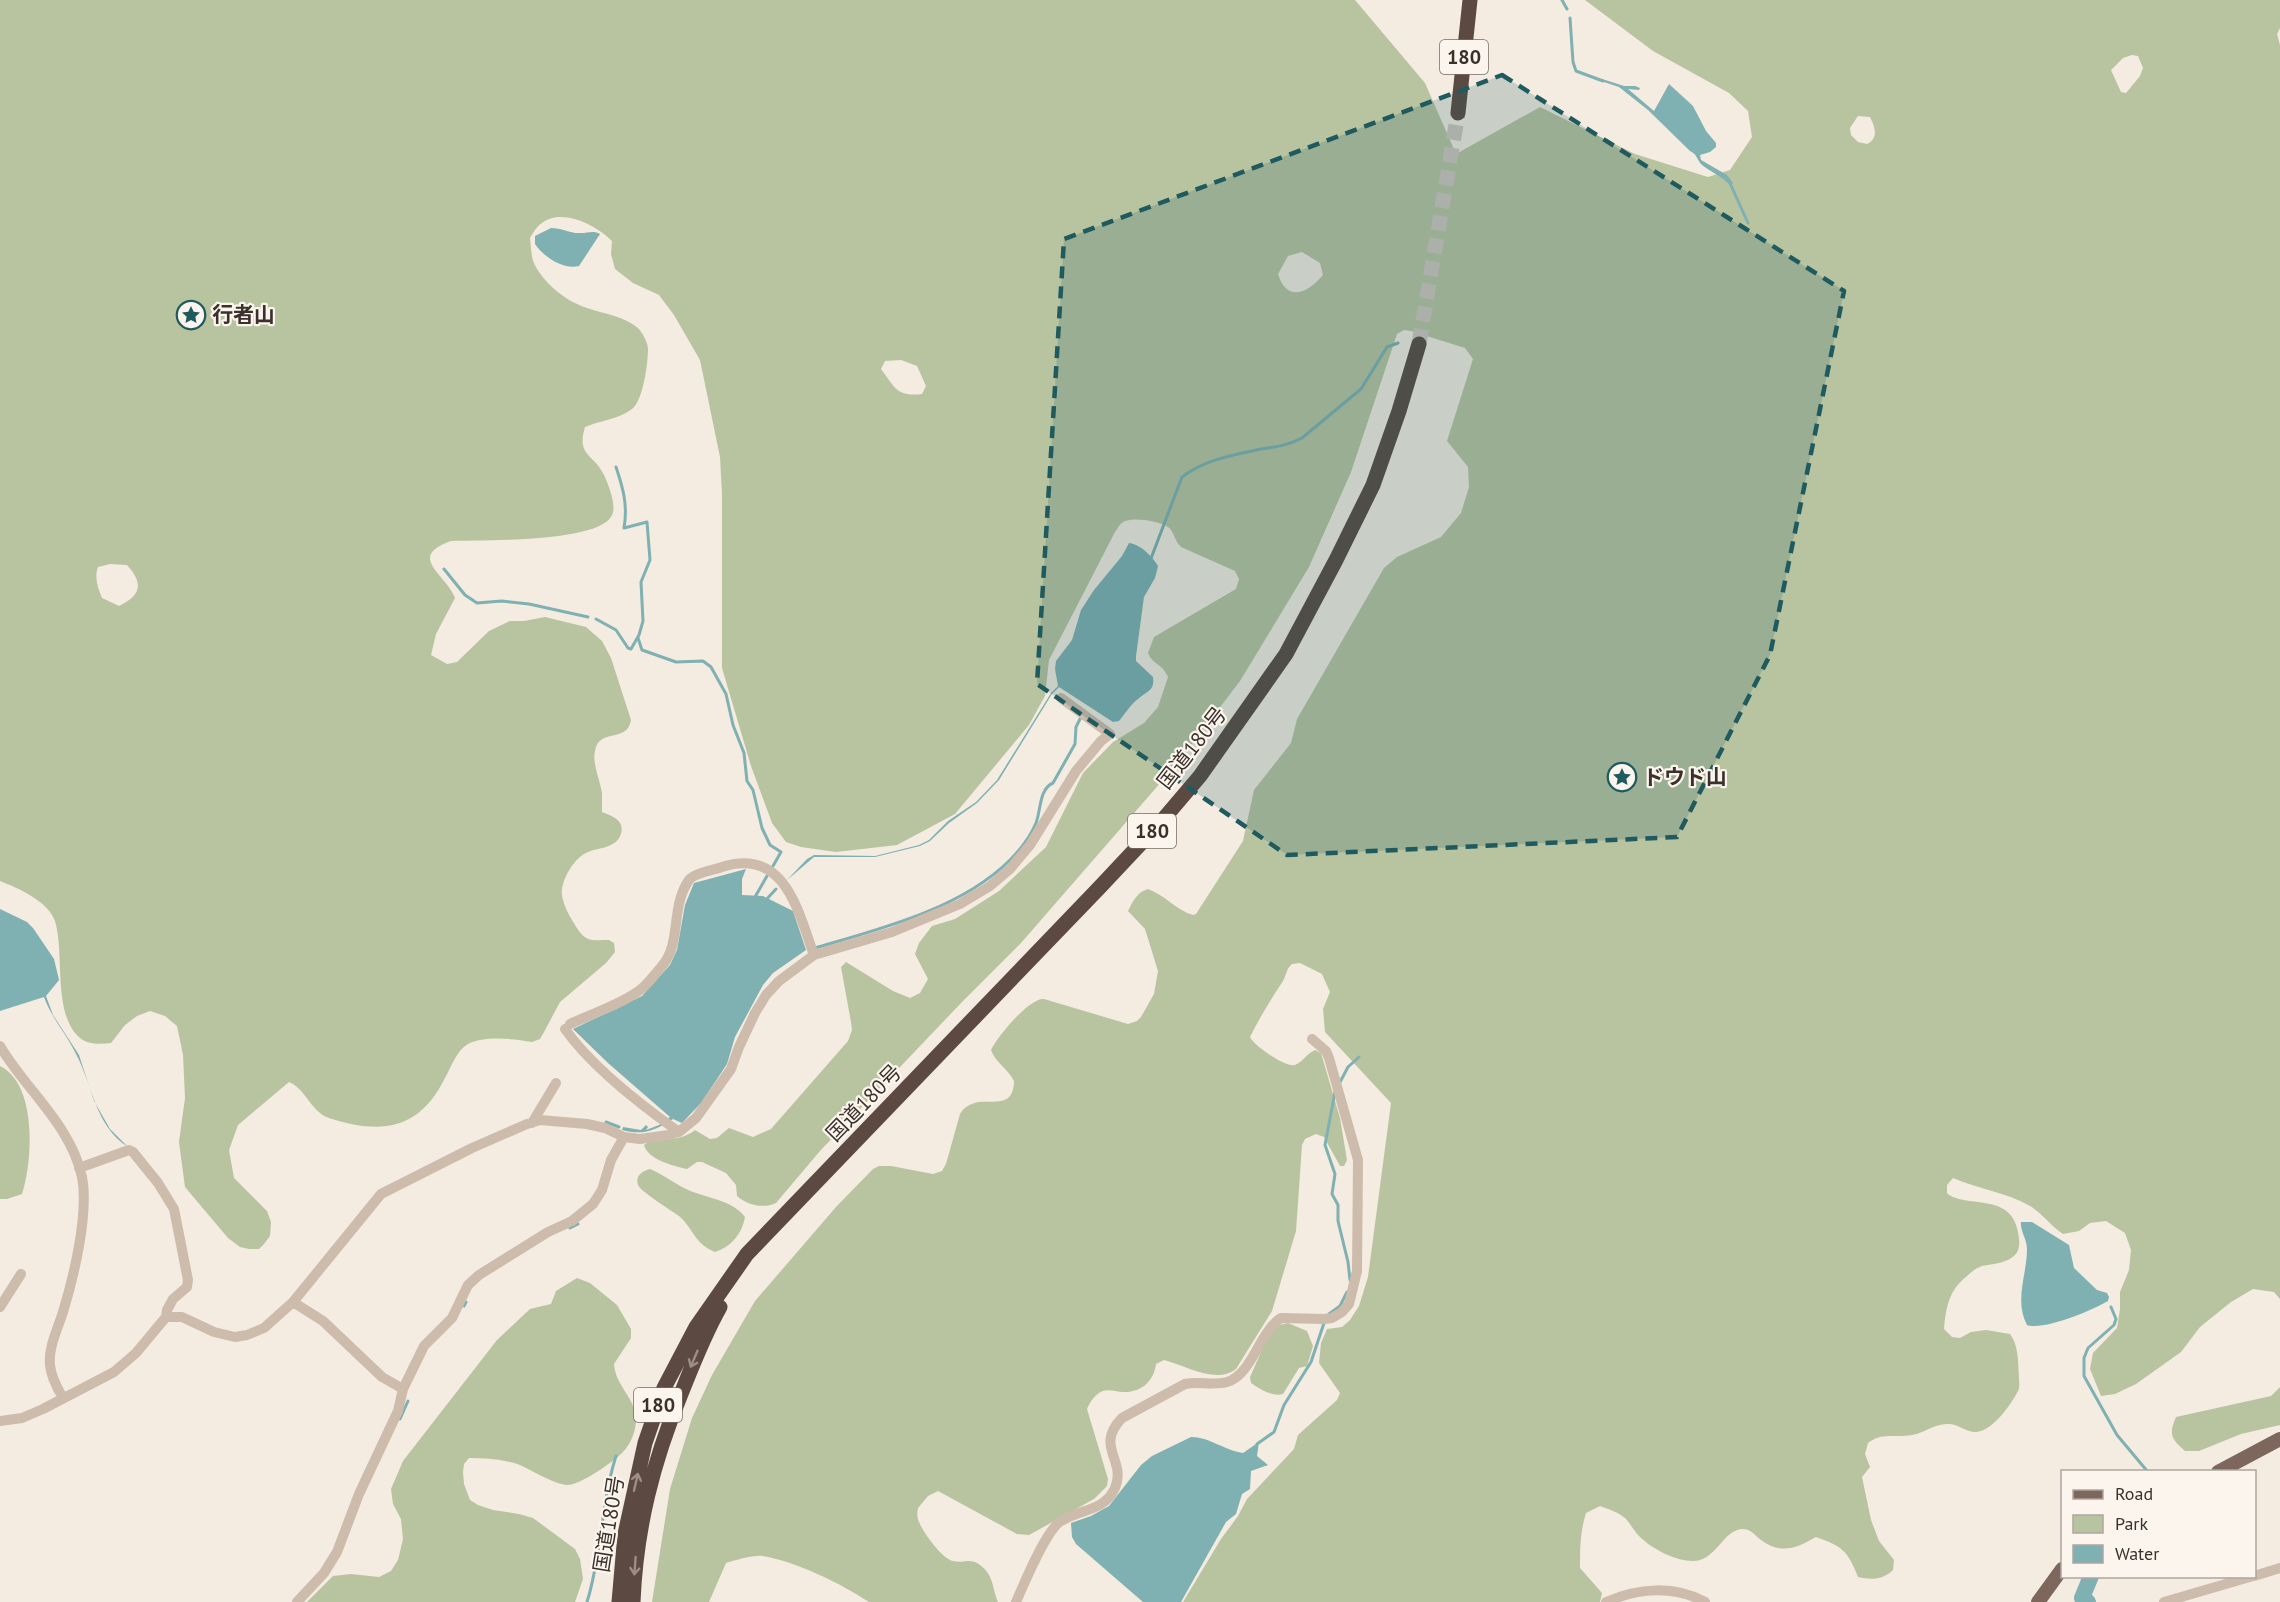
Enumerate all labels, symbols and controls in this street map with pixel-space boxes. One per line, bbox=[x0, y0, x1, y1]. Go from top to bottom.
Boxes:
road number: 180 bbox=[1440, 40, 1488, 74]
place icon: 行者山 bbox=[175, 299, 207, 331]
place label: 行者山 bbox=[212, 301, 275, 328]
street label: 国道180号 bbox=[1151, 701, 1232, 794]
place icon: ドウド山 bbox=[1606, 761, 1638, 793]
place label: ドウド山 bbox=[1643, 763, 1727, 790]
road number: 180 bbox=[1128, 814, 1176, 848]
street label: 国道180号 bbox=[820, 1058, 907, 1147]
one-way arrow bbox=[688, 1350, 699, 1368]
road number: 180 bbox=[634, 1388, 682, 1422]
legend bbox=[2061, 1470, 2256, 1578]
one-way arrow bbox=[630, 1473, 642, 1492]
street label: 国道180号 bbox=[588, 1474, 629, 1574]
text: Road bbox=[2115, 1482, 2153, 1505]
text: Park bbox=[2115, 1512, 2148, 1535]
text: Water bbox=[2115, 1542, 2159, 1565]
one-way arrow bbox=[629, 1556, 640, 1576]

